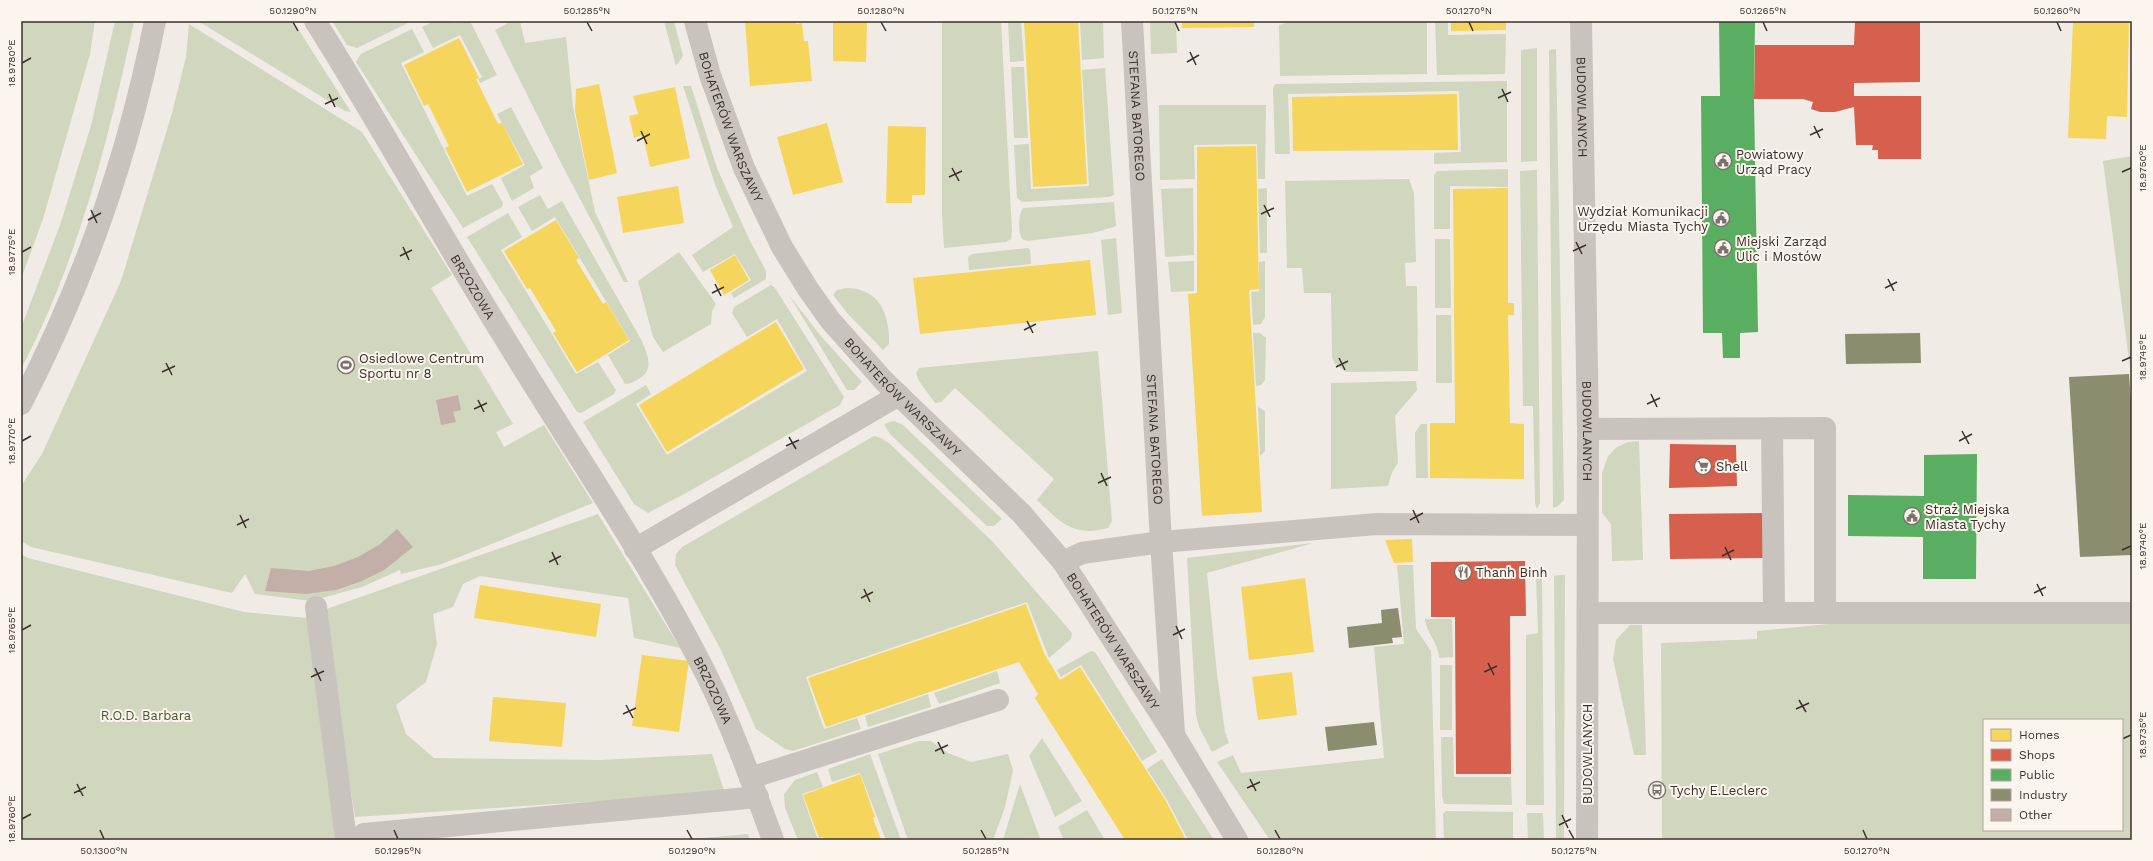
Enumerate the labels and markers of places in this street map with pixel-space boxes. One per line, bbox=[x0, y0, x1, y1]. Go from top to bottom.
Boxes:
place label: Powiatowy Urząd Pracy bbox=[1736, 147, 1812, 177]
public building icon: Powiatowy Urząd Pracy bbox=[1713, 151, 1733, 171]
place label: Wydział Komunikacji Urzędu Miasta Tychy bbox=[1577, 204, 1708, 234]
public building icon: Wydział Komunikacji Urzędu Miasta Tychy bbox=[1711, 208, 1731, 228]
place label: Miejski Zarząd Ulic i Mostów bbox=[1736, 234, 1827, 264]
public building icon: Miejski Zarząd Ulic i Mostów bbox=[1713, 238, 1733, 258]
place label: Osiedlowe Centrum Sportu nr 8 bbox=[359, 351, 484, 381]
sports icon: Osiedlowe Centrum Sportu nr 8 bbox=[336, 355, 356, 375]
supermarket icon: Shell bbox=[1693, 456, 1713, 476]
place label: Shell bbox=[1716, 459, 1748, 474]
place label: Straż Miejska Miasta Tychy bbox=[1925, 502, 2010, 532]
public building icon: Straż Miejska Miasta Tychy bbox=[1902, 506, 1922, 526]
restaurant icon: Thanh Binh bbox=[1453, 562, 1473, 582]
place label: Thanh Binh bbox=[1476, 565, 1548, 580]
bus stop icon: Tychy E.Leclerc bbox=[1647, 780, 1667, 800]
place label: Tychy E.Leclerc bbox=[1670, 783, 1767, 798]

